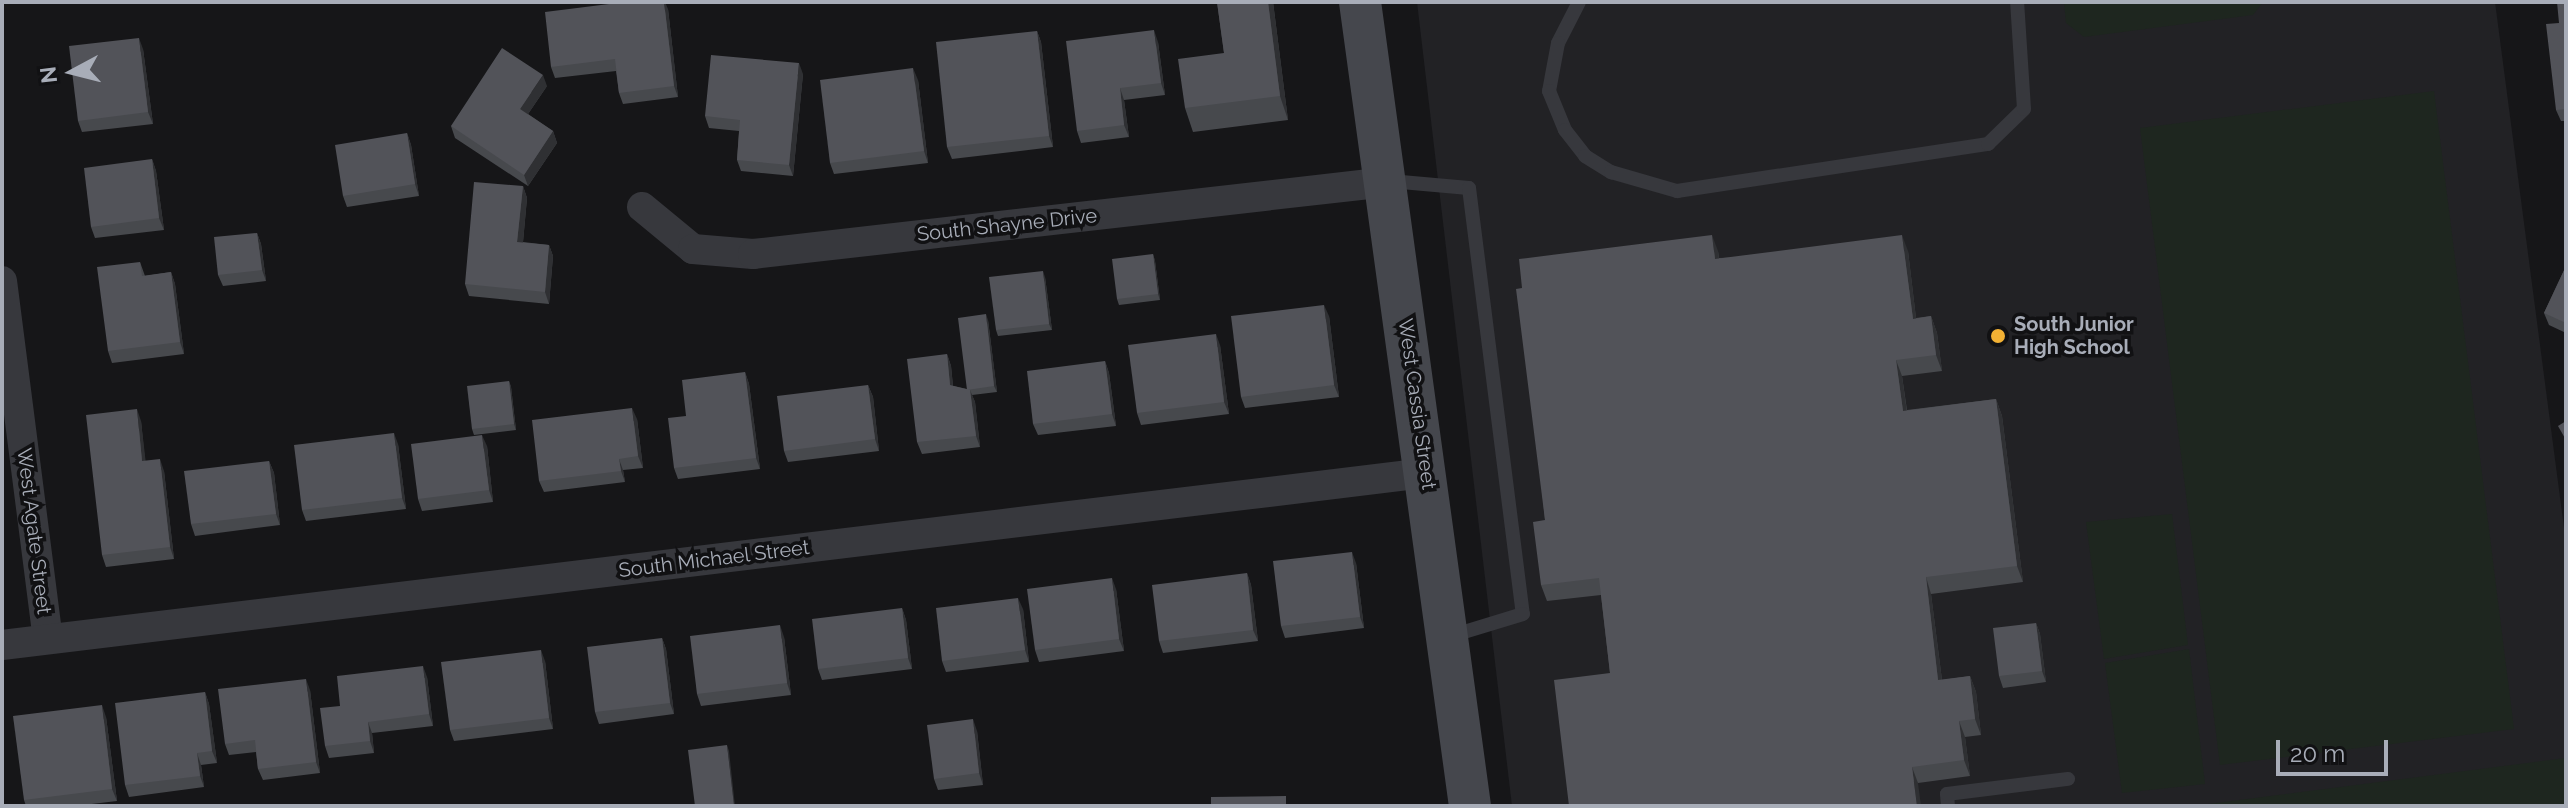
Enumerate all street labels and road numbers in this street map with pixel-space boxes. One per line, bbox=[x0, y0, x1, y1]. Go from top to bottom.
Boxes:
street label: South Shayne Drive bbox=[916, 204, 1098, 246]
street label: West Cassia Street bbox=[1393, 317, 1441, 491]
street label: West Agate Street bbox=[12, 446, 56, 616]
street label: South Michael Street bbox=[617, 535, 811, 583]

